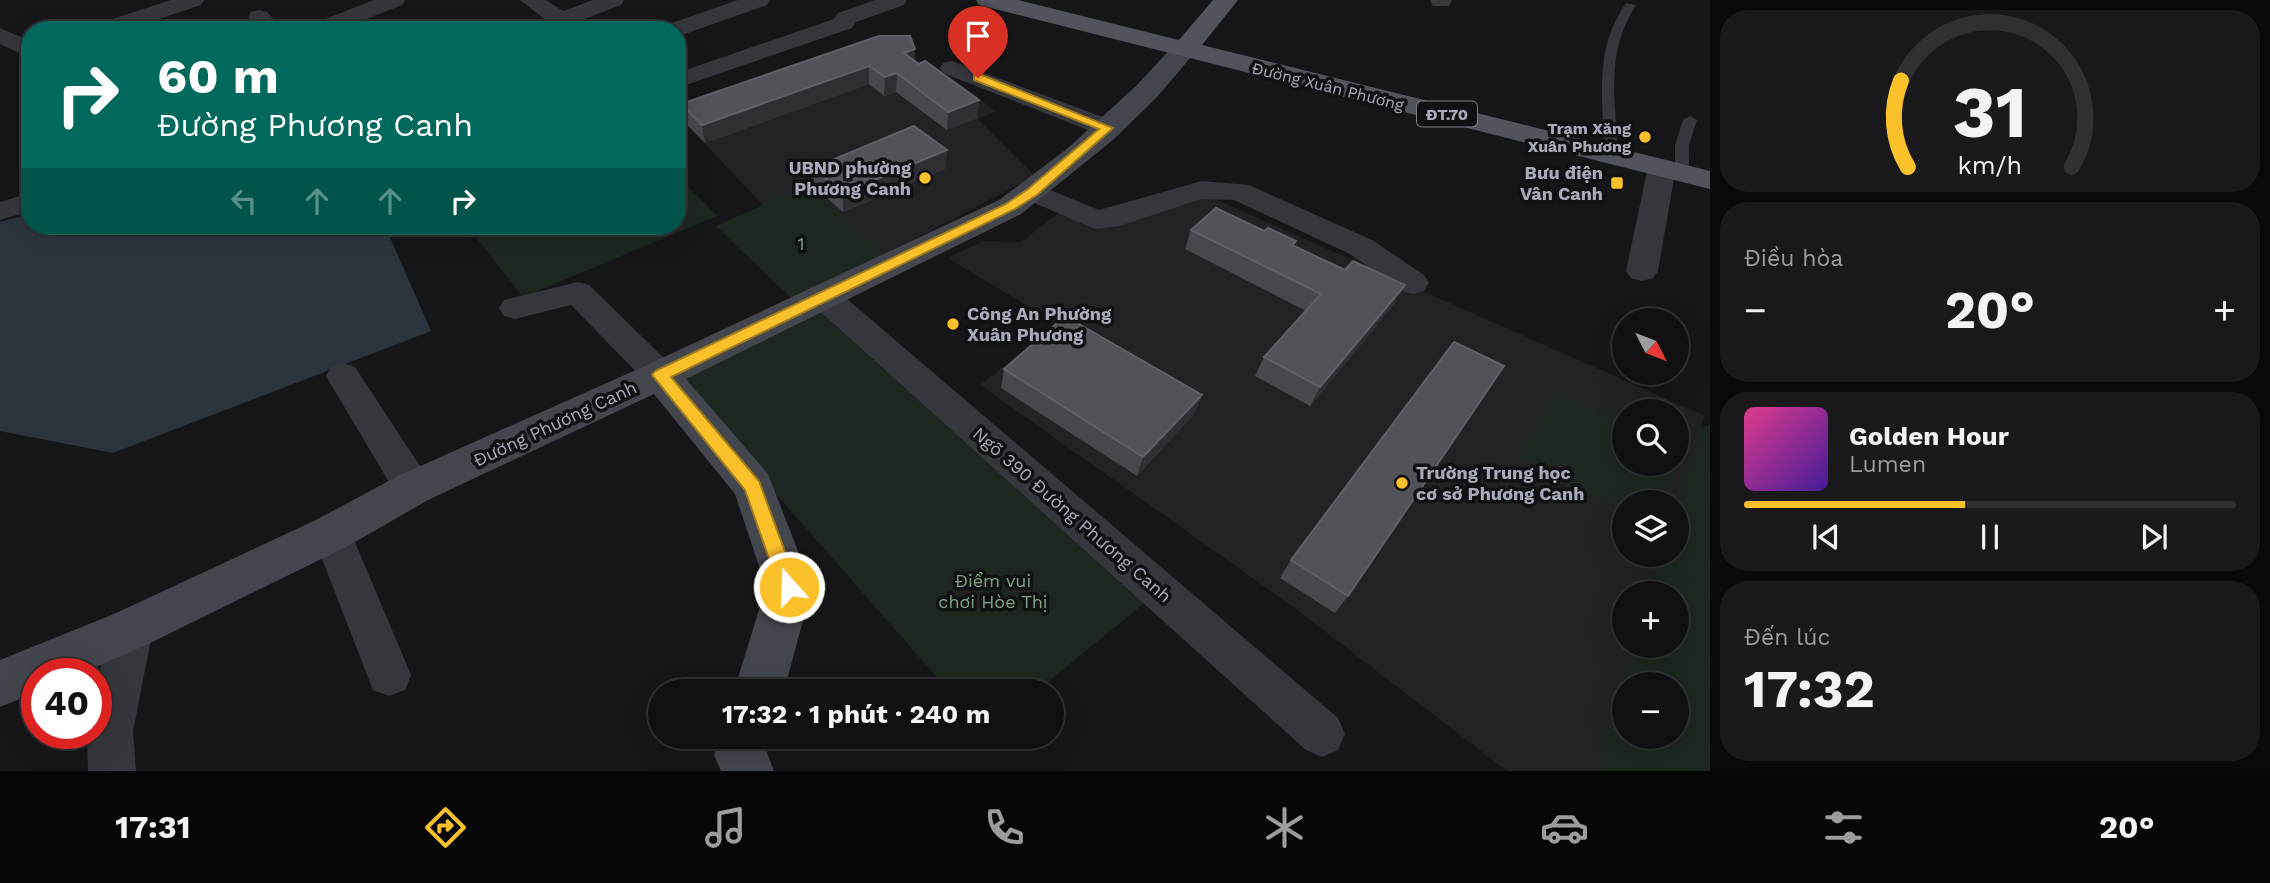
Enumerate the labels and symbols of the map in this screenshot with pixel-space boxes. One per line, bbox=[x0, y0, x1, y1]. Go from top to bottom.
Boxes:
pin bbox=[948, 6, 1008, 78]
street label: Đường Xuân Phương bbox=[1250, 58, 1406, 115]
road number: ĐT.70 bbox=[1417, 102, 1477, 126]
place label: Trạm Xăng Xuân Phương bbox=[1528, 119, 1631, 156]
marker: Trạm Xăng Xuân Phương bbox=[1637, 129, 1653, 145]
place label: UBND phường Phương Canh bbox=[789, 157, 912, 199]
place label: Bưu điện Vân Canh bbox=[1520, 162, 1603, 204]
marker: UBND phường Phương Canh bbox=[917, 170, 933, 186]
marker: Bưu điện Vân Canh bbox=[1609, 175, 1625, 191]
park label: 1 bbox=[797, 233, 805, 254]
place label: Công An Phường Xuân Phương bbox=[967, 303, 1112, 345]
north arrow bbox=[1612, 308, 1689, 385]
marker: Công An Phường Xuân Phương bbox=[945, 316, 961, 332]
street label: Đường Phương Canh bbox=[470, 376, 640, 471]
street label: Ngõ 390 Đường Phương Canh bbox=[969, 423, 1176, 607]
place label: Trường Trung học cơ sở Phương Canh bbox=[1416, 462, 1584, 504]
marker: Trường Trung học cơ sở Phương Canh bbox=[1394, 475, 1410, 491]
position arrow bbox=[752, 550, 826, 624]
park label: Điểm vui chơi Hòe Thị bbox=[938, 570, 1048, 612]
speed limit sign: 40 bbox=[21, 658, 112, 749]

